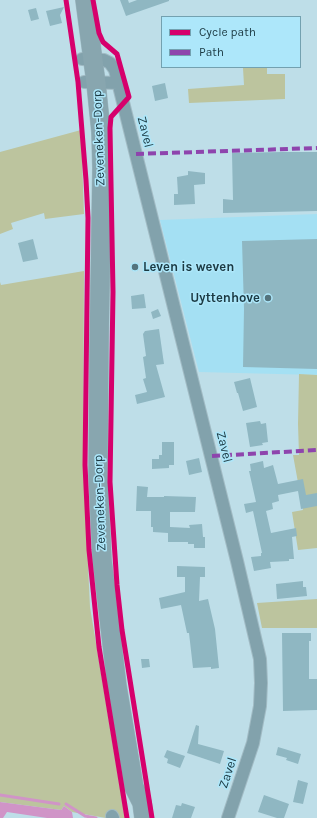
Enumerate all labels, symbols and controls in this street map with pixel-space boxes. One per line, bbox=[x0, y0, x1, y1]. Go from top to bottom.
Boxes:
legend bbox=[161, 16, 301, 68]
text: Cycle path bbox=[199, 25, 256, 39]
text: Path bbox=[199, 45, 224, 59]
street label: Zeveneken-Dorp bbox=[90, 90, 108, 186]
street label: Zavel bbox=[134, 115, 156, 149]
place label: Leven is weven bbox=[143, 259, 234, 275]
marker: Leven is weven bbox=[130, 262, 140, 272]
place label: Uyttenhove bbox=[190, 290, 260, 306]
marker: Uyttenhove bbox=[263, 293, 273, 303]
street label: Zavel bbox=[213, 430, 235, 464]
street label: Zeveneken-Dorp bbox=[91, 455, 109, 551]
street label: Zavel bbox=[216, 756, 240, 790]

